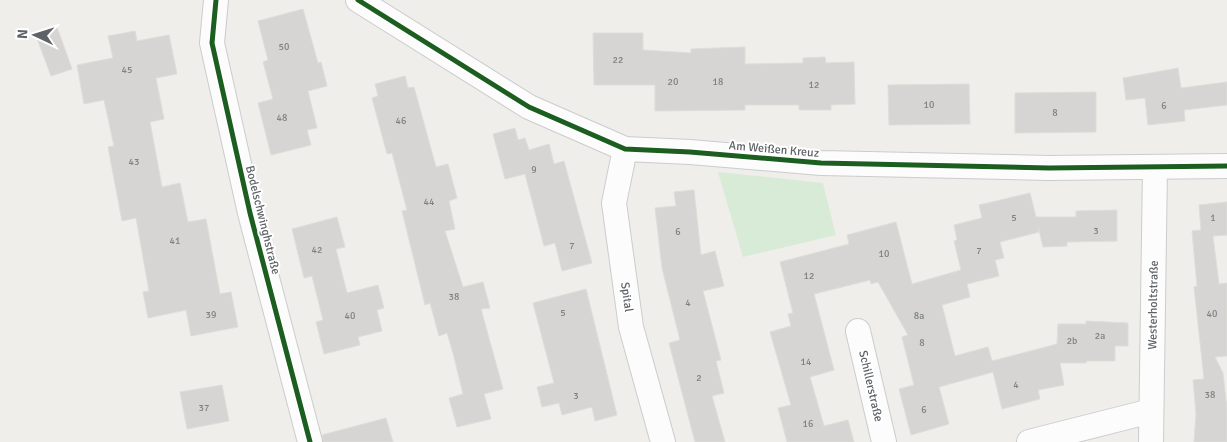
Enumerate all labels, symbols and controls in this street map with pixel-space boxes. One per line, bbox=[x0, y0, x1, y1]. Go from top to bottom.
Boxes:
north arrow bbox=[10, 10, 60, 60]
text: N bbox=[14, 29, 31, 40]
house number: 50 bbox=[279, 41, 289, 53]
house number: 22 bbox=[613, 54, 623, 66]
house number: 45 bbox=[122, 64, 132, 76]
house number: 20 bbox=[668, 76, 678, 88]
house number: 18 bbox=[713, 76, 723, 88]
house number: 12 bbox=[809, 79, 819, 91]
house number: 10 bbox=[924, 99, 934, 111]
house number: 6 bbox=[1161, 100, 1167, 112]
house number: 8 bbox=[1052, 107, 1058, 119]
house number: 48 bbox=[277, 112, 287, 124]
house number: 46 bbox=[396, 115, 406, 127]
street label: Am Weißen Kreuz bbox=[728, 138, 820, 161]
house number: 43 bbox=[129, 156, 139, 168]
street label: Bodelschwinghstraße bbox=[242, 164, 283, 276]
house number: 9 bbox=[531, 164, 537, 176]
house number: 44 bbox=[424, 196, 435, 208]
house number: 5 bbox=[1011, 212, 1017, 224]
house number: 1 bbox=[1210, 212, 1216, 224]
house number: 3 bbox=[1093, 225, 1099, 237]
house number: 6 bbox=[675, 226, 681, 238]
house number: 41 bbox=[170, 235, 180, 247]
house number: 7 bbox=[569, 240, 575, 252]
house number: 42 bbox=[312, 244, 322, 256]
house number: 7 bbox=[976, 245, 982, 257]
house number: 10 bbox=[879, 248, 889, 260]
street label: Westerholtstraße bbox=[1145, 260, 1162, 350]
house number: 12 bbox=[804, 270, 814, 282]
street label: Spital bbox=[617, 281, 636, 313]
house number: 38 bbox=[449, 291, 459, 303]
house number: 4 bbox=[685, 297, 691, 309]
house number: 5 bbox=[560, 307, 566, 319]
house number: 40 bbox=[1207, 308, 1217, 320]
house number: 39 bbox=[206, 309, 216, 321]
house number: 40 bbox=[345, 310, 355, 322]
house number: 8a bbox=[914, 310, 924, 322]
house number: 2a bbox=[1095, 330, 1105, 342]
house number: 2b bbox=[1067, 335, 1077, 347]
house number: 8 bbox=[919, 337, 925, 349]
street label: Schillerstraße bbox=[855, 349, 886, 423]
house number: 14 bbox=[801, 356, 812, 368]
house number: 2 bbox=[696, 372, 702, 384]
house number: 4 bbox=[1013, 379, 1019, 391]
house number: 38 bbox=[1205, 389, 1215, 401]
house number: 3 bbox=[573, 390, 579, 402]
house number: 37 bbox=[199, 402, 209, 414]
house number: 6 bbox=[921, 404, 927, 416]
house number: 16 bbox=[803, 418, 813, 430]

